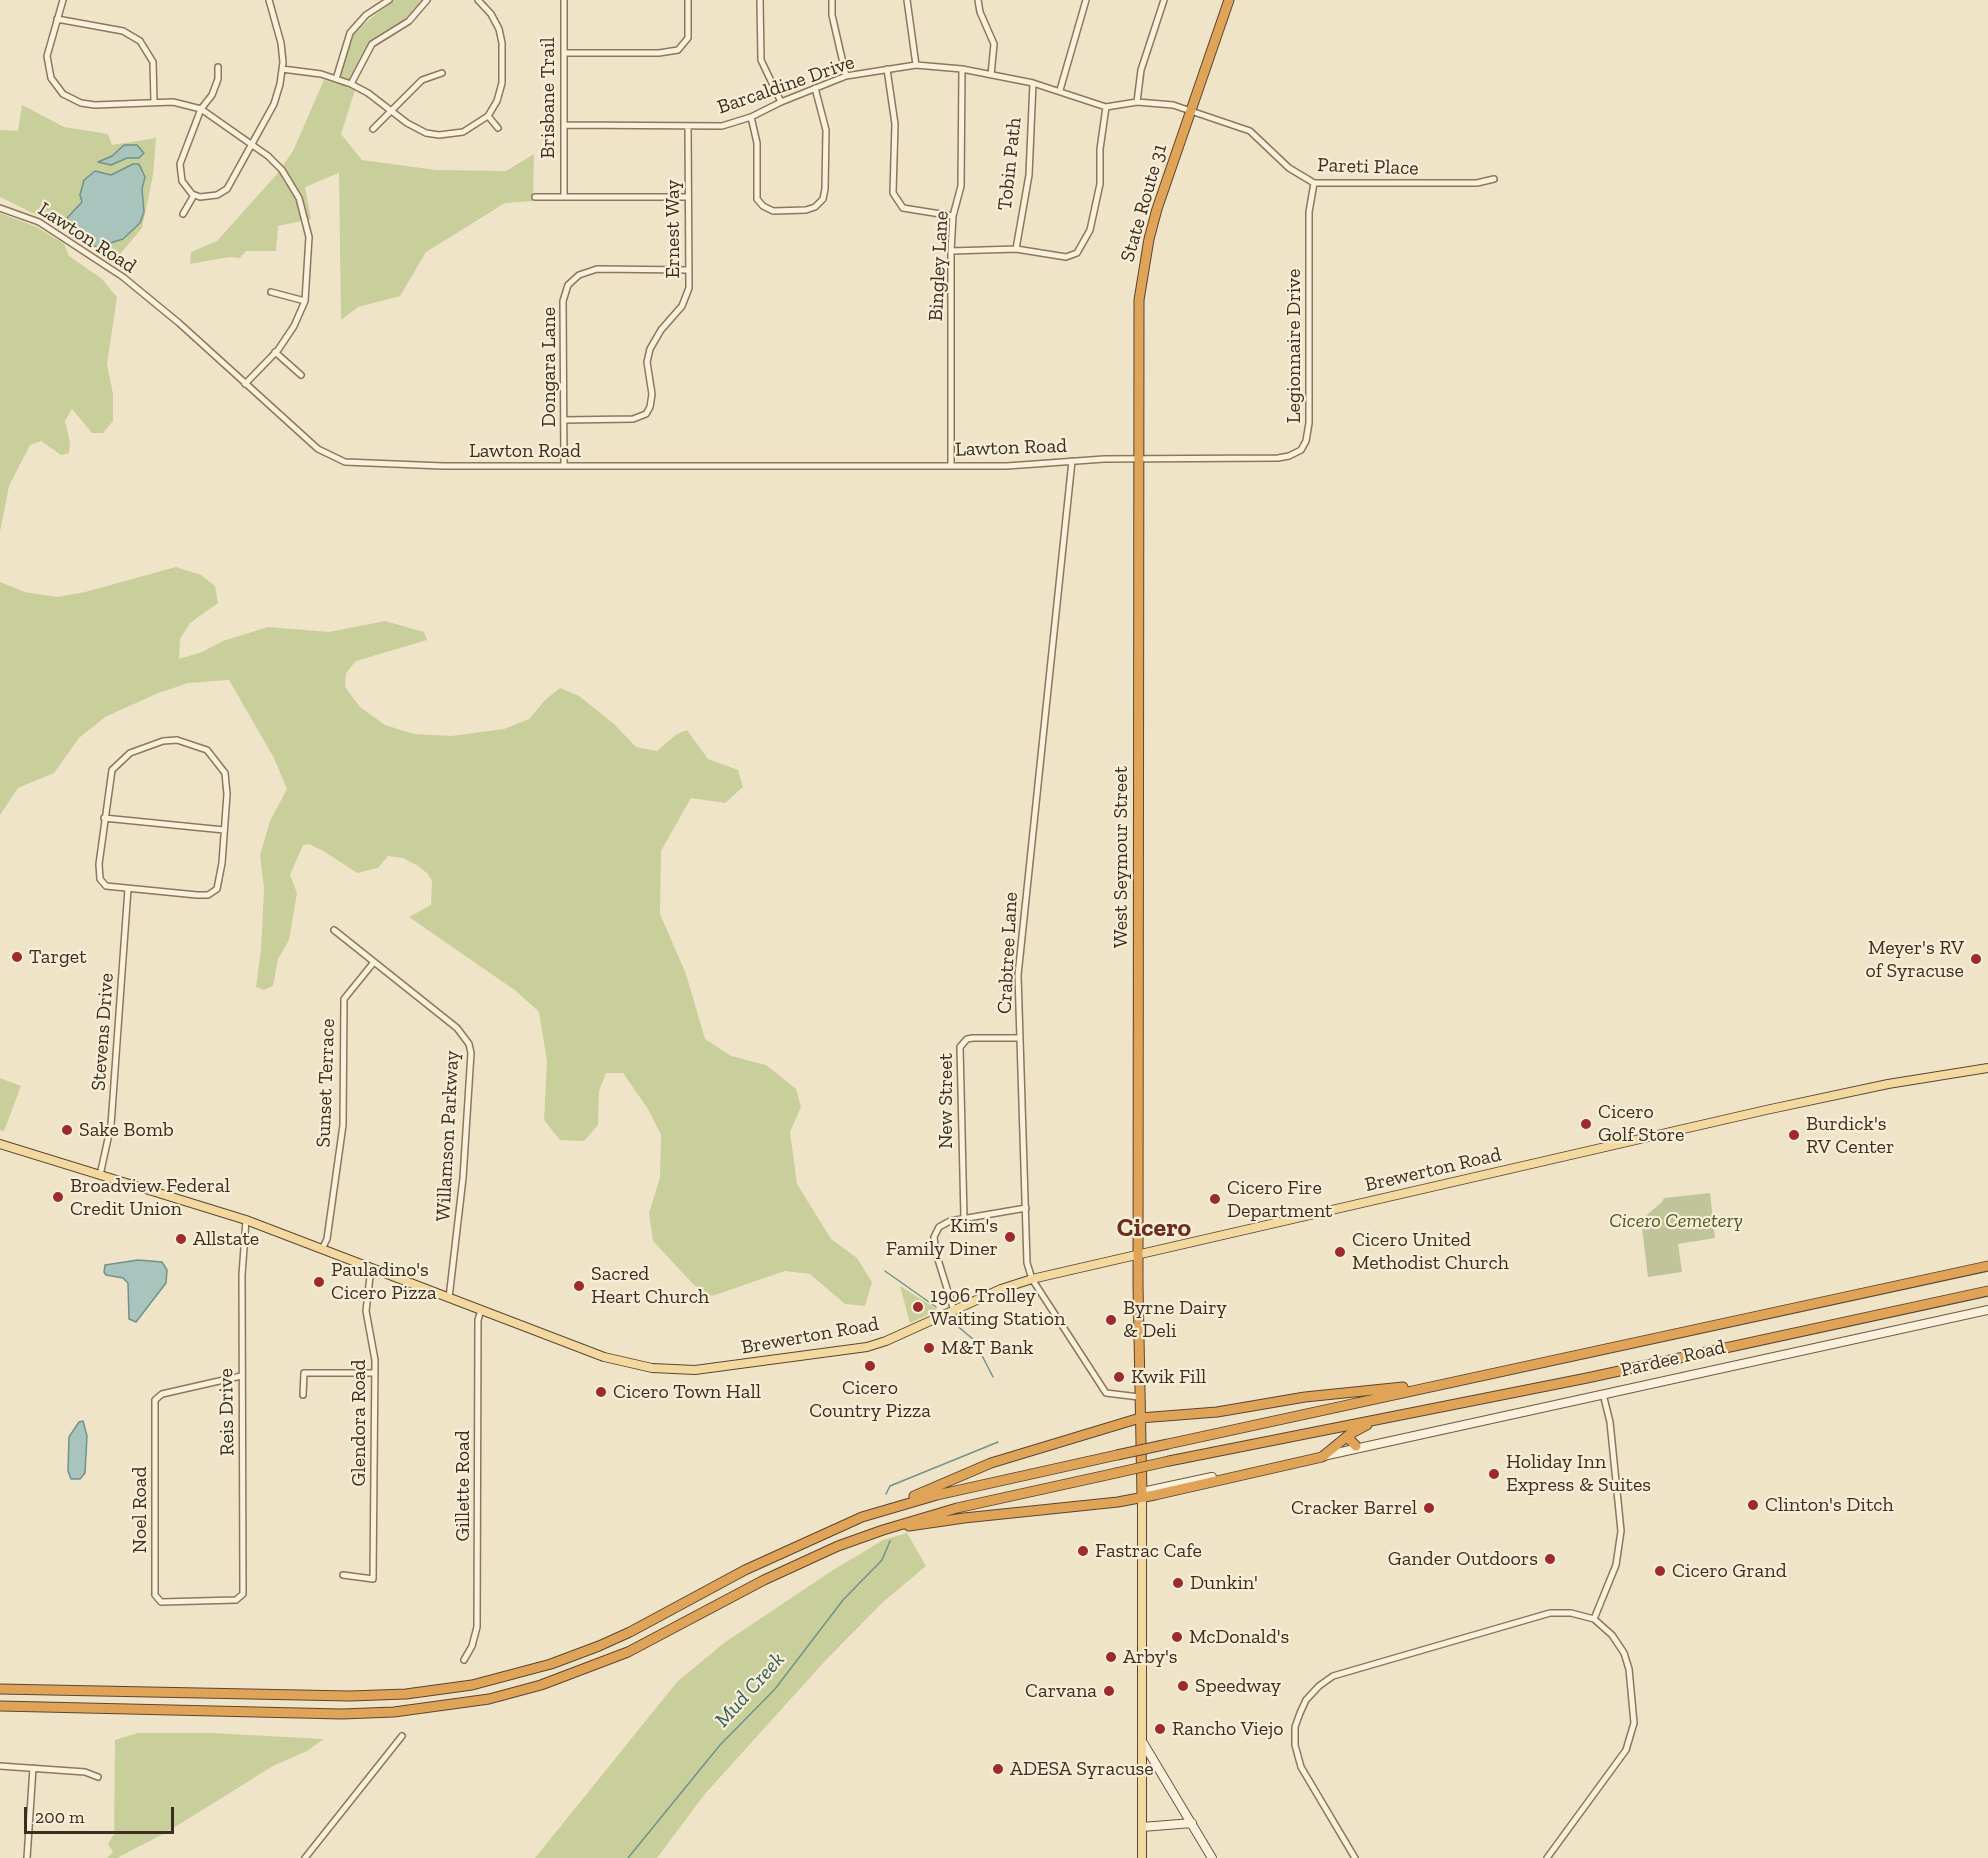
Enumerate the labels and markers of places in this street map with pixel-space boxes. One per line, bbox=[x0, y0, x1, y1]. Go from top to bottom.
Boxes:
place label: Meyer's RV of Syracuse bbox=[1865, 936, 1964, 983]
place label: Target bbox=[29, 945, 87, 969]
marker: Target bbox=[10, 950, 24, 964]
marker: Meyer's RV of Syracuse bbox=[1969, 952, 1983, 966]
place label: Cicero Golf Store bbox=[1598, 1100, 1684, 1147]
place label: Burdick's RV Center bbox=[1806, 1112, 1894, 1159]
marker: Cicero Golf Store bbox=[1579, 1117, 1593, 1131]
place label: Sake Bomb bbox=[79, 1118, 174, 1142]
marker: Sake Bomb bbox=[60, 1123, 74, 1137]
marker: Burdick's RV Center bbox=[1787, 1128, 1801, 1142]
place label: Broadview Federal Credit Union bbox=[70, 1174, 230, 1221]
place label: Cicero Fire Department bbox=[1227, 1176, 1333, 1223]
marker: Broadview Federal Credit Union bbox=[51, 1190, 65, 1204]
marker: Cicero Fire Department bbox=[1208, 1192, 1222, 1206]
place label: Kim's Family Diner bbox=[886, 1214, 998, 1261]
place label: Allstate bbox=[193, 1227, 259, 1251]
place label: Cicero United Methodist Church bbox=[1352, 1228, 1509, 1275]
marker: Kim's Family Diner bbox=[1003, 1230, 1017, 1244]
marker: Allstate bbox=[174, 1232, 188, 1246]
marker: Cicero United Methodist Church bbox=[1333, 1245, 1347, 1259]
place label: Pauladino's Cicero Pizza bbox=[331, 1258, 437, 1305]
place label: Sacred Heart Church bbox=[591, 1262, 709, 1309]
marker: Pauladino's Cicero Pizza bbox=[312, 1275, 326, 1289]
marker: Sacred Heart Church bbox=[572, 1279, 586, 1293]
place label: 1906 Trolley Waiting Station bbox=[930, 1284, 1066, 1331]
place label: Byrne Dairy & Deli bbox=[1123, 1296, 1227, 1343]
marker: 1906 Trolley Waiting Station bbox=[911, 1300, 925, 1314]
marker: Byrne Dairy & Deli bbox=[1104, 1313, 1118, 1327]
place label: M&T Bank bbox=[941, 1336, 1033, 1360]
marker: M&T Bank bbox=[922, 1341, 936, 1355]
marker: Cicero Country Pizza bbox=[863, 1359, 877, 1373]
place label: Kwik Fill bbox=[1131, 1365, 1206, 1389]
marker: Kwik Fill bbox=[1112, 1370, 1126, 1384]
place label: Cicero Country Pizza bbox=[809, 1376, 931, 1423]
place label: Cicero Town Hall bbox=[613, 1380, 761, 1404]
marker: Cicero Town Hall bbox=[594, 1385, 608, 1399]
place label: Holiday Inn Express & Suites bbox=[1506, 1450, 1651, 1497]
marker: Holiday Inn Express & Suites bbox=[1487, 1467, 1501, 1481]
place label: Clinton's Ditch bbox=[1765, 1493, 1894, 1517]
place label: Cracker Barrel bbox=[1291, 1496, 1417, 1520]
marker: Clinton's Ditch bbox=[1746, 1498, 1760, 1512]
marker: Cracker Barrel bbox=[1422, 1501, 1436, 1515]
place label: Fastrac Cafe bbox=[1095, 1539, 1202, 1563]
marker: Fastrac Cafe bbox=[1076, 1544, 1090, 1558]
place label: Gander Outdoors bbox=[1388, 1547, 1538, 1571]
marker: Gander Outdoors bbox=[1543, 1552, 1557, 1566]
place label: Cicero Grand bbox=[1672, 1559, 1787, 1583]
marker: Cicero Grand bbox=[1653, 1564, 1667, 1578]
place label: Dunkin' bbox=[1190, 1571, 1258, 1595]
marker: Dunkin' bbox=[1171, 1576, 1185, 1590]
place label: McDonald's bbox=[1189, 1625, 1289, 1649]
marker: McDonald's bbox=[1170, 1630, 1184, 1644]
place label: Arby's bbox=[1123, 1645, 1177, 1669]
marker: Arby's bbox=[1104, 1650, 1118, 1664]
place label: Speedway bbox=[1195, 1674, 1281, 1698]
place label: Carvana bbox=[1025, 1679, 1097, 1703]
marker: Speedway bbox=[1176, 1679, 1190, 1693]
marker: Carvana bbox=[1102, 1684, 1116, 1698]
place label: Rancho Viejo bbox=[1172, 1717, 1284, 1741]
marker: Rancho Viejo bbox=[1153, 1722, 1167, 1736]
place label: ADESA Syracuse bbox=[1010, 1757, 1154, 1781]
marker: ADESA Syracuse bbox=[991, 1762, 1005, 1776]

